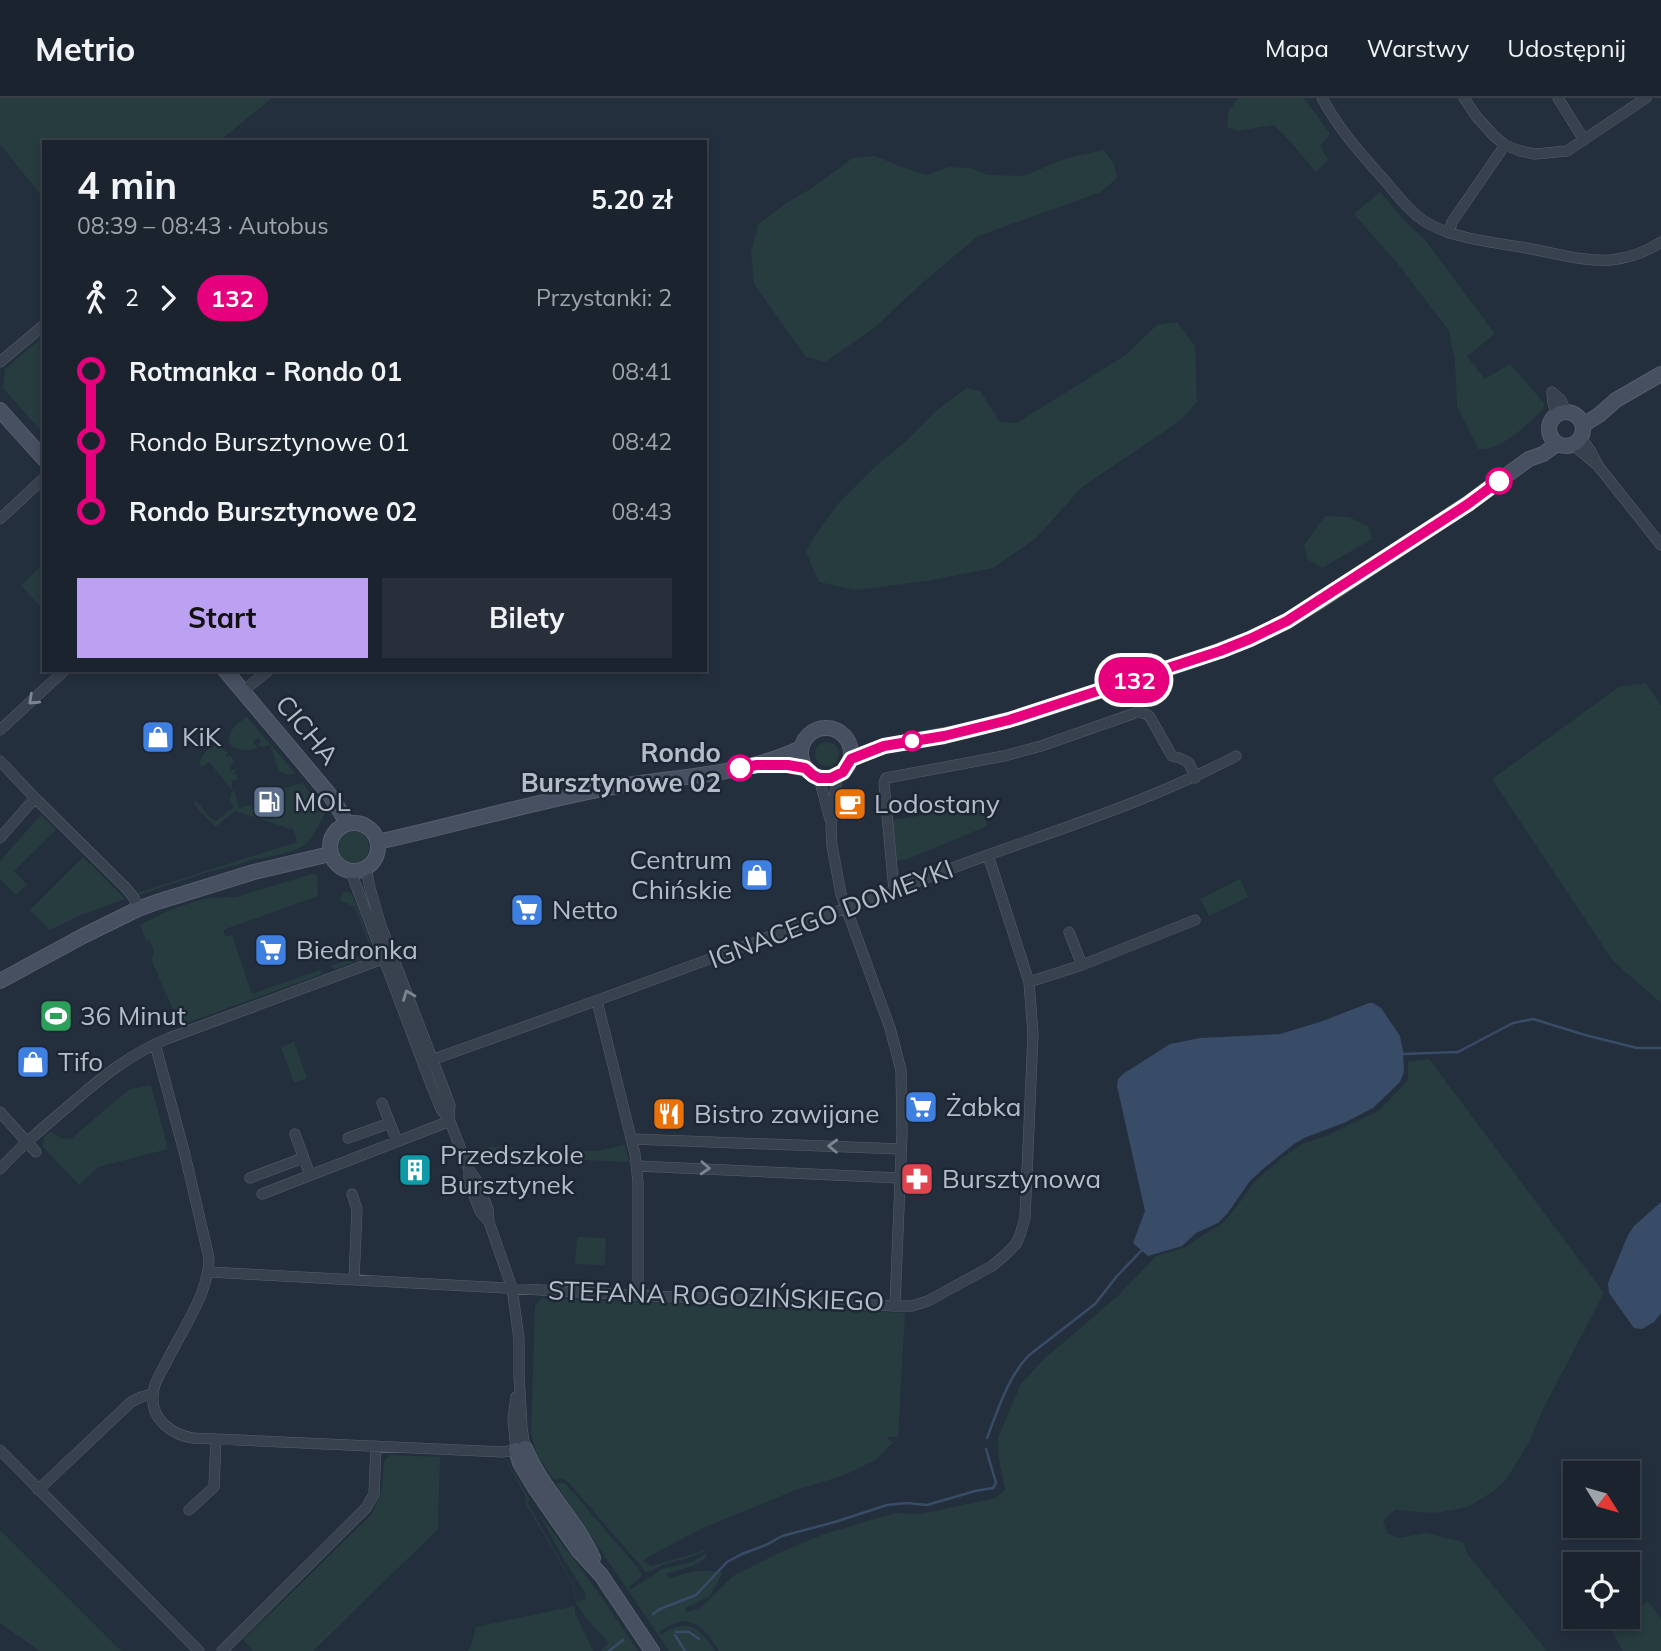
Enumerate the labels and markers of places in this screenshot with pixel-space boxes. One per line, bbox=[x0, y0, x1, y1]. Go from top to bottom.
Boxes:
unlabelled marker bbox=[1486, 468, 1512, 494]
shop icon: KiK bbox=[139, 718, 177, 756]
place label: KiK bbox=[182, 720, 222, 753]
unlabelled marker bbox=[902, 731, 922, 751]
place label: Rondo Bursztynowe 02 bbox=[521, 736, 721, 799]
marker: Rondo Bursztynowe 02 bbox=[727, 755, 753, 781]
fuel station icon: MOL bbox=[250, 783, 288, 821]
place label: MOL bbox=[294, 785, 351, 818]
cafe icon: Lodostany bbox=[831, 785, 869, 823]
place label: Lodostany bbox=[874, 787, 1000, 820]
place label: Centrum Chińskie bbox=[629, 843, 732, 906]
shop icon: Centrum Chińskie bbox=[738, 856, 776, 894]
supermarket icon: Netto bbox=[508, 891, 546, 929]
place label: Netto bbox=[552, 893, 618, 926]
supermarket icon: Biedronka bbox=[252, 931, 290, 969]
place label: Biedronka bbox=[296, 933, 418, 966]
sports icon: 36 Minut bbox=[37, 997, 75, 1035]
place label: 36 Minut bbox=[80, 999, 186, 1032]
shop icon: Tifo bbox=[14, 1043, 52, 1081]
place label: Tifo bbox=[58, 1045, 103, 1078]
supermarket icon: Żabka bbox=[902, 1088, 940, 1126]
place label: Żabka bbox=[946, 1090, 1021, 1123]
restaurant icon: Bistro zawijane bbox=[650, 1095, 688, 1133]
place label: Bistro zawijane bbox=[694, 1097, 879, 1130]
place label: Przedszkole Bursztynek bbox=[440, 1138, 584, 1201]
building icon: Przedszkole Bursztynek bbox=[396, 1151, 434, 1189]
pharmacy icon: Bursztynowa bbox=[898, 1160, 936, 1198]
place label: Bursztynowa bbox=[942, 1162, 1101, 1195]

